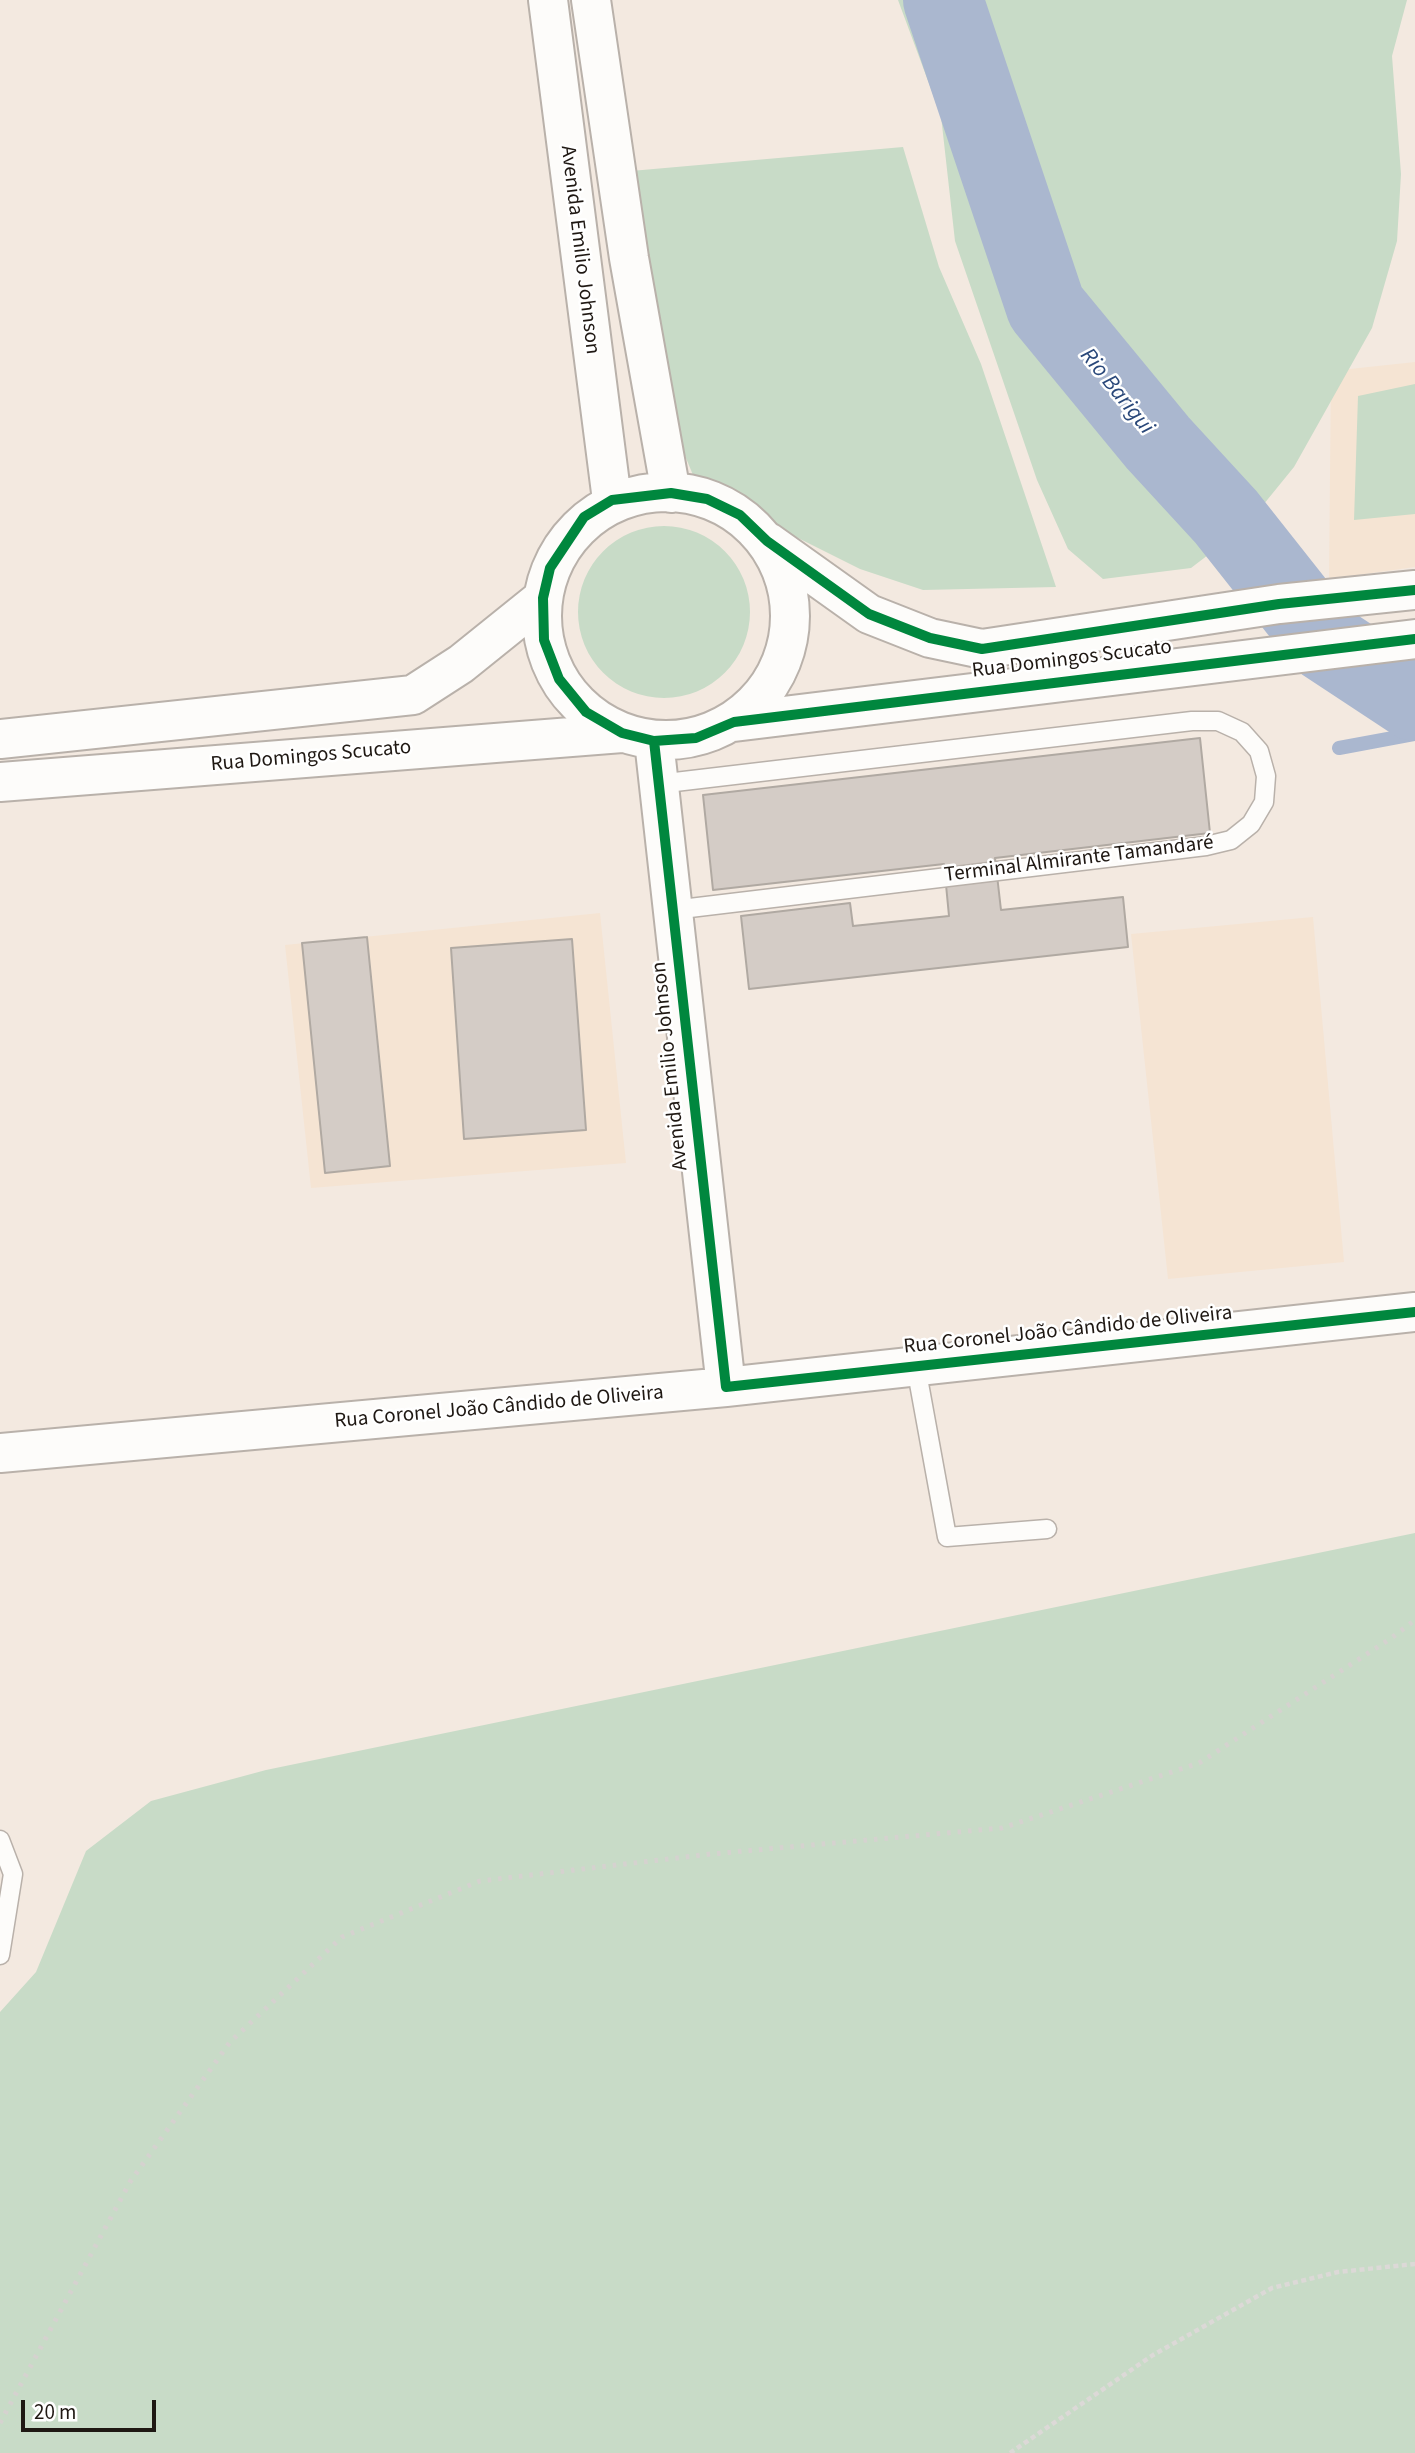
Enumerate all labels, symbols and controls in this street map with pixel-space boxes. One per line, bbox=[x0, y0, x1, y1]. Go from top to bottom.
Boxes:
street label: Avenida Emilio Johnson bbox=[554, 144, 604, 356]
water label: Rio Barigui bbox=[1073, 343, 1159, 441]
street label: Rua Domingos Scucato bbox=[971, 635, 1173, 685]
street label: Rua Domingos Scucato bbox=[210, 736, 412, 778]
street label: Terminal Almirante Tamandaré bbox=[943, 831, 1215, 889]
street label: Avenida Emilio Johnson bbox=[647, 960, 695, 1172]
street label: Rua Coronel João Cândido de Oliveira bbox=[902, 1301, 1234, 1361]
street label: Rua Coronel João Cândido de Oliveira bbox=[333, 1381, 665, 1435]
scale bar bbox=[24, 2386, 159, 2430]
text: 20 m bbox=[34, 2397, 76, 2427]

